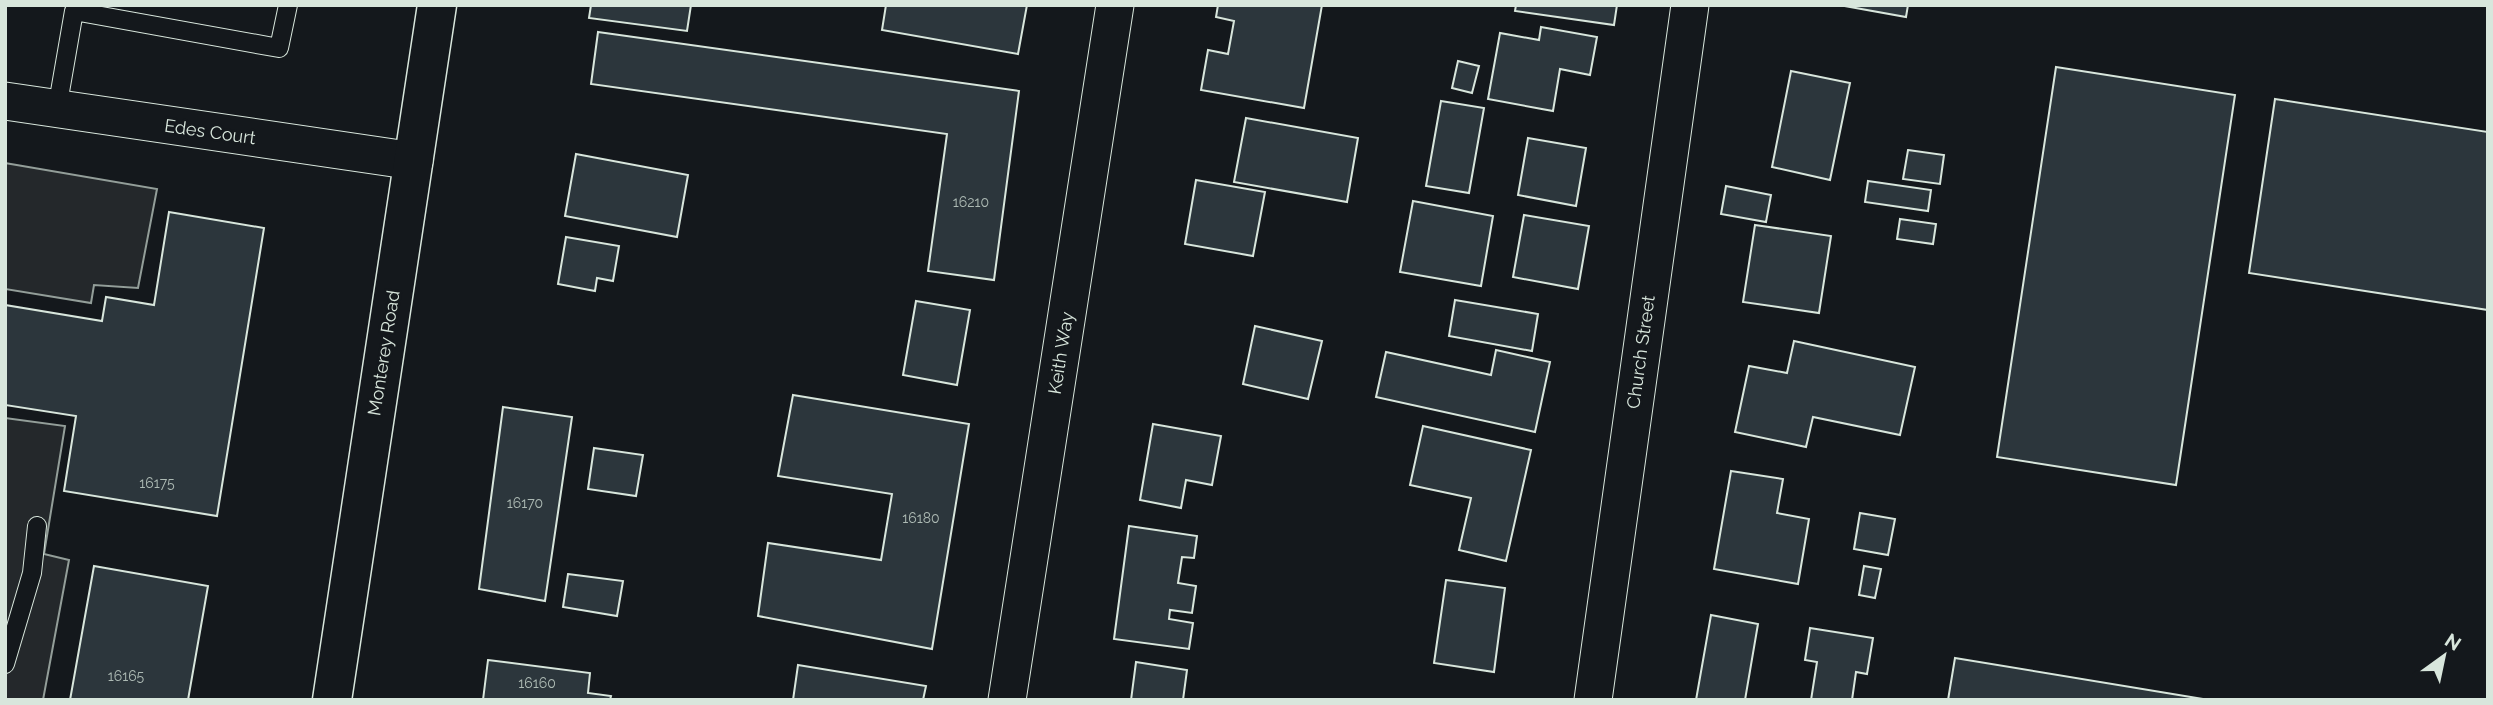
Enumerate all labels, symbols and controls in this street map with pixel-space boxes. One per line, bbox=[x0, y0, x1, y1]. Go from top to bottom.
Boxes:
street label: Edes Court bbox=[163, 115, 257, 148]
house number: 16210 bbox=[953, 194, 989, 210]
street label: Monterey Road bbox=[363, 289, 404, 417]
street label: Church Street bbox=[1622, 294, 1659, 410]
street label: Keith Way bbox=[1044, 310, 1077, 396]
house number: 16175 bbox=[139, 475, 175, 491]
house number: 16170 bbox=[507, 495, 543, 511]
house number: 16180 bbox=[902, 510, 940, 526]
north arrow bbox=[2409, 621, 2479, 691]
text: N bbox=[2441, 629, 2465, 655]
house number: 16165 bbox=[108, 668, 145, 684]
house number: 16160 bbox=[518, 675, 556, 691]

